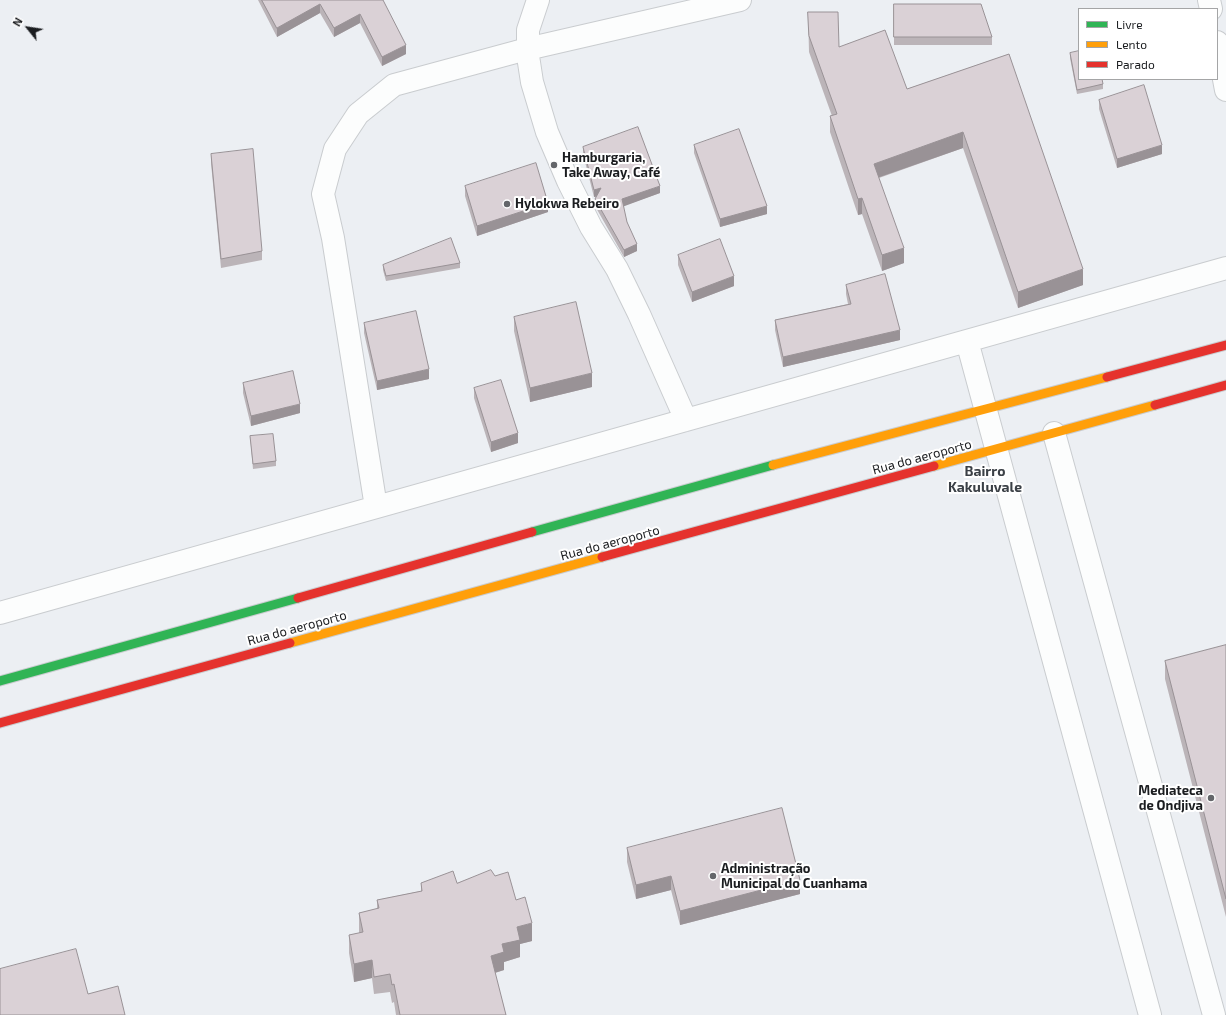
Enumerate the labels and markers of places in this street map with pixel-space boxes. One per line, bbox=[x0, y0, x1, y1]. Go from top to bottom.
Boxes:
place label: Hamburgaria, Take Away, Café bbox=[562, 150, 660, 181]
marker: Hamburgaria, Take Away, Café bbox=[549, 160, 559, 170]
place label: Hylokwa Rebeiro bbox=[515, 196, 619, 212]
marker: Hylokwa Rebeiro bbox=[502, 199, 512, 209]
place label: Mediateca de Ondjiva bbox=[1138, 783, 1203, 814]
marker: Mediateca de Ondjiva bbox=[1206, 793, 1216, 803]
place label: Administração Municipal do Cuanhama bbox=[721, 861, 867, 892]
marker: Administração Municipal do Cuanhama bbox=[708, 871, 718, 881]

